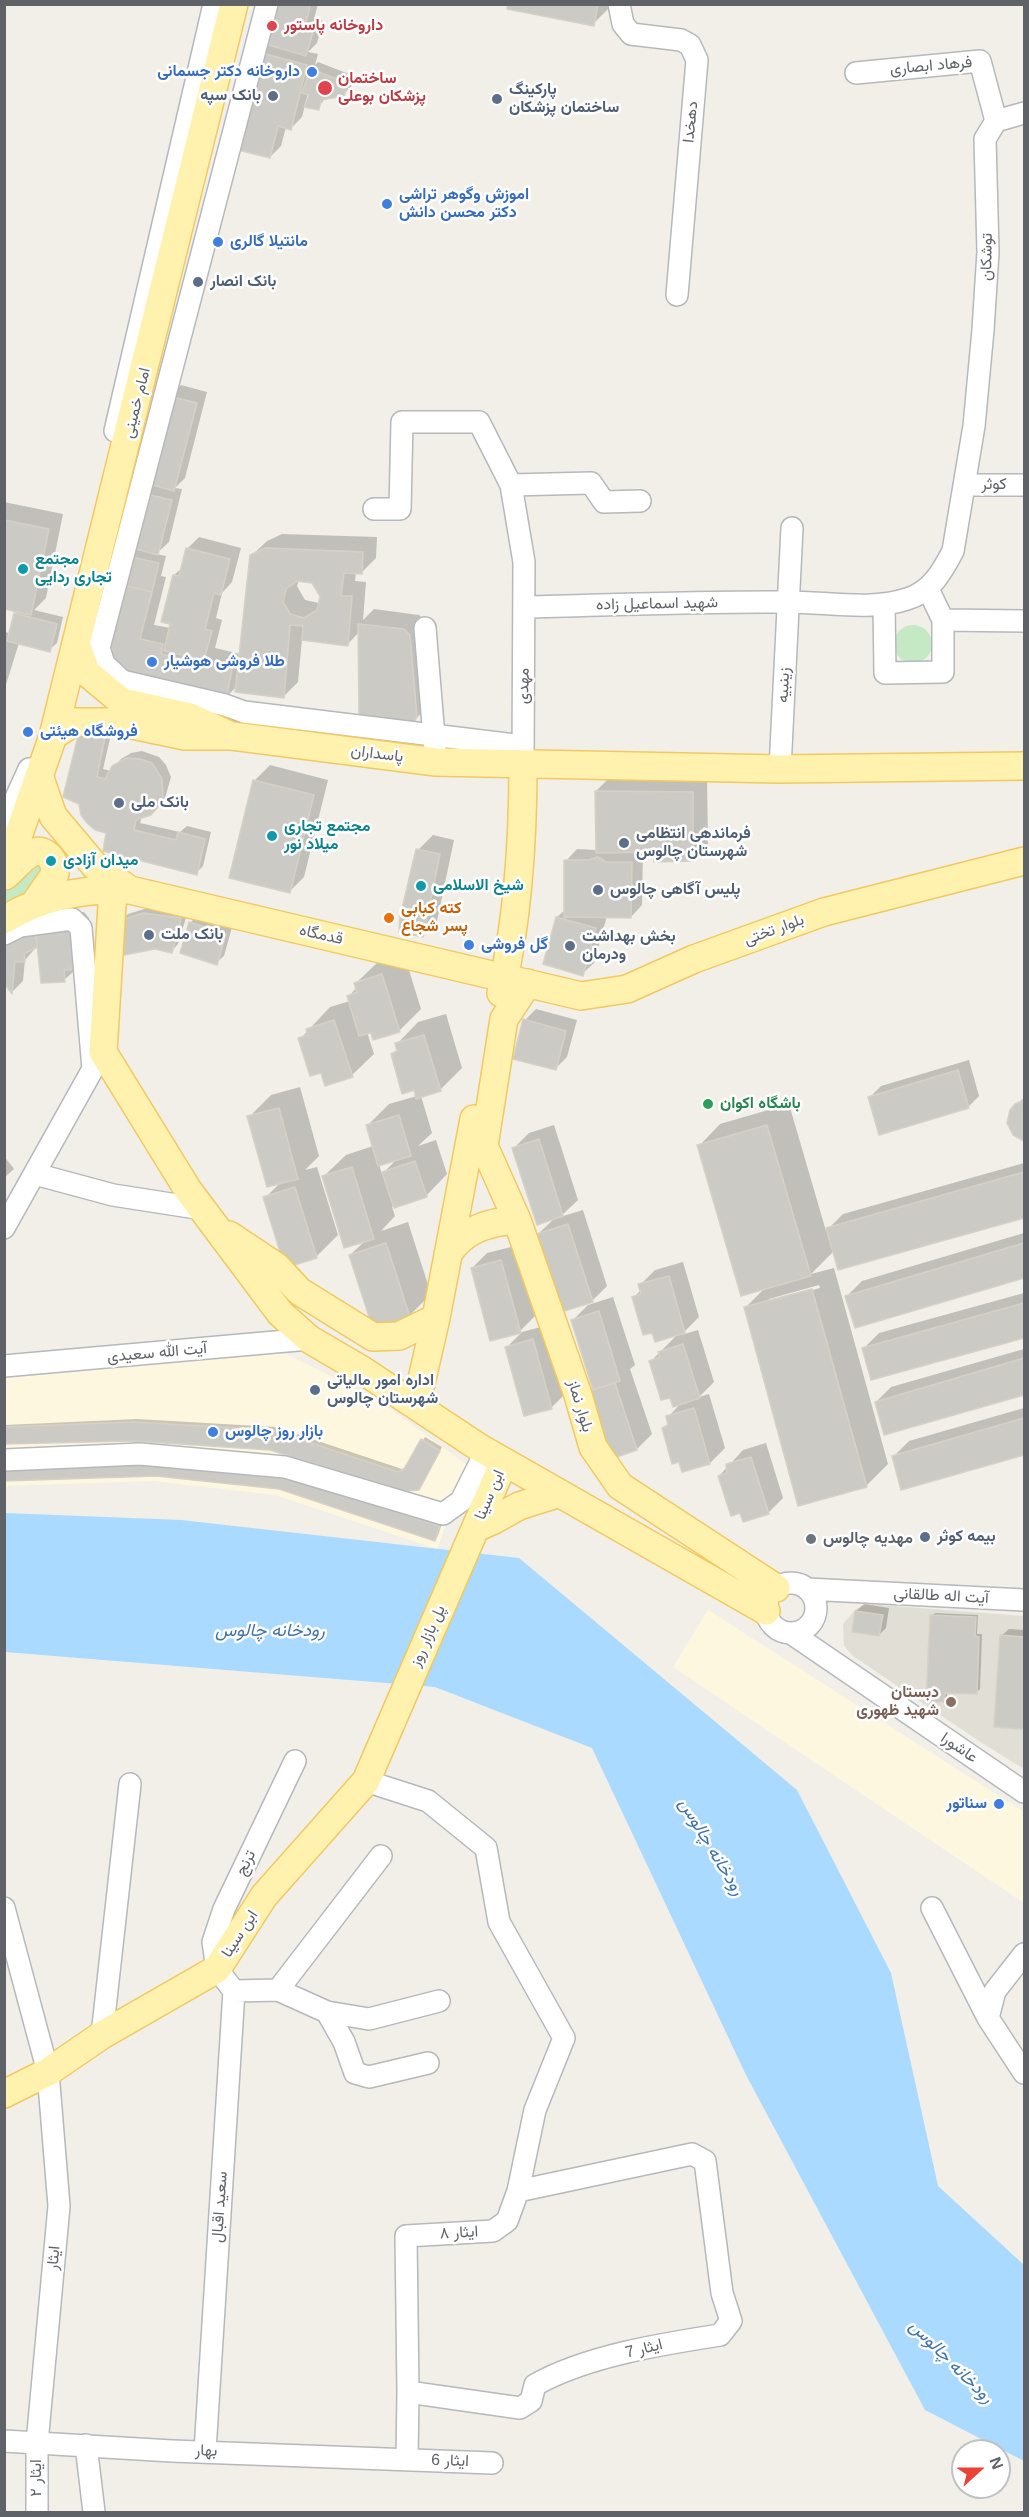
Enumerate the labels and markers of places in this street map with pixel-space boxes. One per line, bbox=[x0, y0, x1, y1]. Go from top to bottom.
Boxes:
place label: داروخانه پاستور bbox=[284, 16, 383, 36]
marker: داروخانه پاستور bbox=[265, 19, 279, 33]
place label: داروخانه دکتر جسمانی bbox=[157, 62, 300, 82]
marker: داروخانه دکتر جسمانی bbox=[305, 65, 319, 79]
place label: ساختمان پزشکان بوعلی bbox=[338, 69, 426, 107]
marker: ساختمان پزشکان بوعلی bbox=[316, 79, 334, 97]
place label: پارکینگ ساختمان پزشکان bbox=[509, 80, 619, 118]
place label: بانک سپه bbox=[200, 86, 261, 106]
marker: بانک سپه bbox=[266, 89, 280, 103]
marker: پارکینگ ساختمان پزشکان bbox=[490, 92, 504, 106]
place label: اموزش وگوهر تراشی دکتر محسن دانش bbox=[399, 185, 529, 223]
marker: اموزش وگوهر تراشی دکتر محسن دانش bbox=[380, 197, 394, 211]
place label: مانتیلا گالری bbox=[230, 232, 308, 252]
marker: مانتیلا گالری bbox=[211, 235, 225, 249]
place label: بانک انصار bbox=[210, 272, 276, 292]
marker: بانک انصار bbox=[191, 275, 205, 289]
place label: مجتمع تجاری ردایی bbox=[35, 550, 112, 588]
marker: مجتمع تجاری ردایی bbox=[16, 562, 30, 576]
place label: طلا فروشی هوشیار bbox=[164, 652, 285, 672]
marker: طلا فروشی هوشیار bbox=[145, 655, 159, 669]
place label: فروشگاه هیئتی bbox=[40, 722, 138, 742]
marker: فروشگاه هیئتی bbox=[21, 725, 35, 739]
place label: بانک ملی bbox=[131, 793, 189, 813]
marker: بانک ملی bbox=[112, 796, 126, 810]
place label: مجتمع تجاری میلاد نور bbox=[284, 817, 370, 855]
place label: فرماندهی انتظامی شهرستان چالوس bbox=[636, 824, 751, 862]
marker: مجتمع تجاری میلاد نور bbox=[265, 829, 279, 843]
marker: فرماندهی انتظامی شهرستان چالوس bbox=[617, 836, 631, 850]
place label: میدان آزادی bbox=[63, 851, 138, 871]
marker: میدان آزادی bbox=[44, 854, 58, 868]
place label: شیخ الاسلامی bbox=[433, 876, 524, 896]
marker: شیخ الاسلامی bbox=[414, 879, 428, 893]
place label: پلیس آگاهی چالوس bbox=[610, 880, 741, 900]
marker: پلیس آگاهی چالوس bbox=[591, 883, 605, 897]
place label: کته کبابی پسر شجاع bbox=[401, 899, 468, 937]
marker: کته کبابی پسر شجاع bbox=[382, 911, 396, 925]
place label: بانک ملت bbox=[161, 925, 223, 945]
place label: بخش بهداشت ودرمان bbox=[582, 927, 676, 965]
marker: بانک ملت bbox=[142, 928, 156, 942]
place label: گل فروشی bbox=[481, 935, 548, 955]
marker: گل فروشی bbox=[462, 938, 476, 952]
marker: بخش بهداشت ودرمان bbox=[563, 939, 577, 953]
place label: باشگاه اکوان bbox=[720, 1094, 801, 1114]
marker: باشگاه اکوان bbox=[701, 1097, 715, 1111]
place label: اداره امور مالیاتی شهرستان چالوس bbox=[327, 1371, 438, 1409]
marker: اداره امور مالیاتی شهرستان چالوس bbox=[308, 1383, 322, 1397]
place label: بازار روز چالوس bbox=[225, 1422, 323, 1442]
marker: بازار روز چالوس bbox=[206, 1425, 220, 1439]
place label: بیمه کوثر bbox=[937, 1527, 996, 1547]
place label: مهدیه چالوس bbox=[823, 1529, 913, 1549]
marker: بیمه کوثر bbox=[918, 1530, 932, 1544]
marker: مهدیه چالوس bbox=[804, 1532, 818, 1546]
place label: دبستان شهید ظهوری bbox=[856, 1683, 939, 1721]
marker: دبستان شهید ظهوری bbox=[944, 1695, 958, 1709]
place label: سناتور bbox=[946, 1794, 987, 1814]
marker: سناتور bbox=[992, 1797, 1006, 1811]

